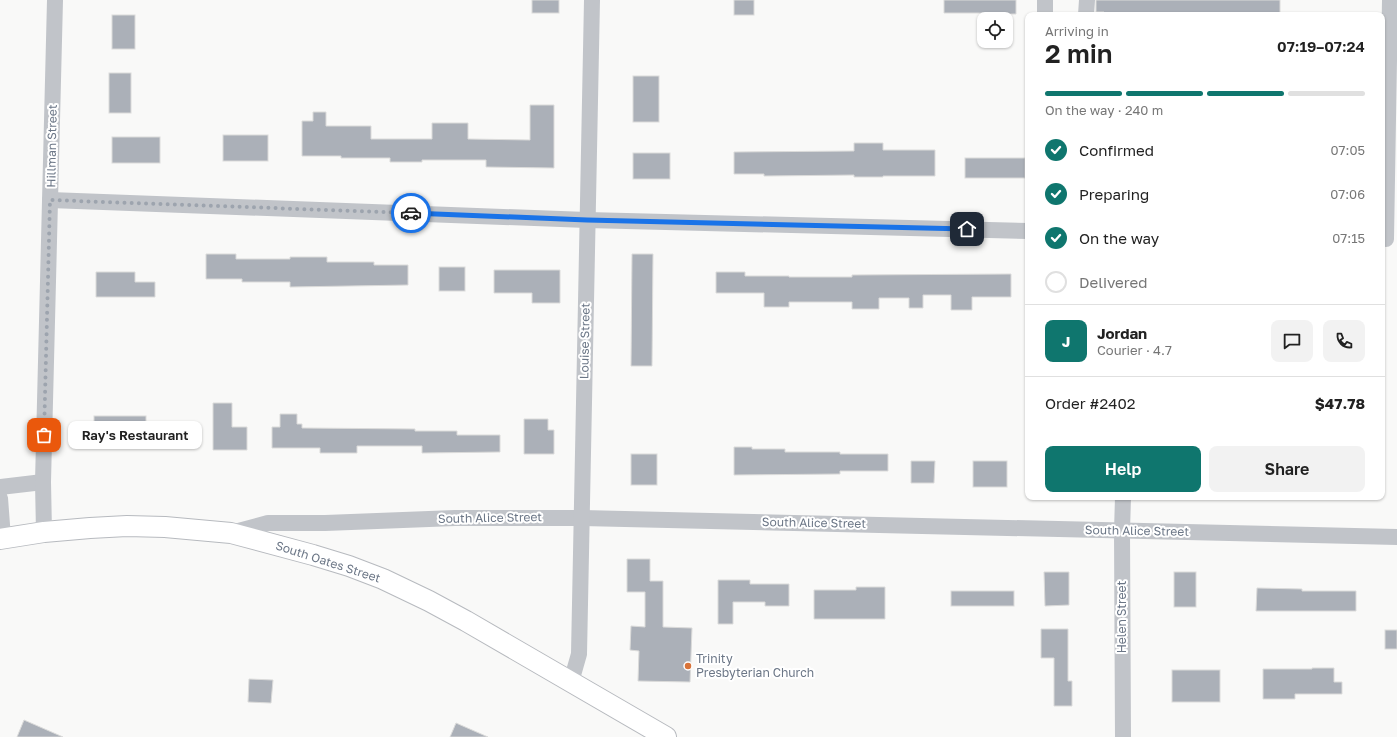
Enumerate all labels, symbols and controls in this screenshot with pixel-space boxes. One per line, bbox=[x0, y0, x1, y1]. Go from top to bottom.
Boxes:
map controls bbox=[977, 12, 1013, 48]
button: locate bbox=[977, 12, 1013, 48]
text: Arriving in bbox=[1045, 23, 1109, 39]
text: 07:19–07:24 bbox=[1277, 37, 1365, 55]
text: 2 min bbox=[1045, 38, 1113, 69]
text: On the way · 240 m bbox=[1045, 102, 1163, 118]
street label: Hillman Street bbox=[43, 104, 60, 188]
icon: check bbox=[1045, 139, 1067, 161]
text: Confirmed bbox=[1079, 141, 1154, 159]
text: 07:05 bbox=[1331, 142, 1365, 158]
icon: check bbox=[1045, 183, 1067, 205]
text: Preparing bbox=[1079, 185, 1149, 203]
text: 07:06 bbox=[1330, 186, 1365, 202]
courier bbox=[391, 193, 431, 233]
icon: car bbox=[400, 202, 422, 224]
pin bbox=[950, 212, 984, 246]
icon: home bbox=[956, 218, 978, 240]
icon: check bbox=[1045, 227, 1067, 249]
text: On the way bbox=[1079, 229, 1159, 247]
text: 07:15 bbox=[1332, 230, 1365, 246]
text: Delivered bbox=[1079, 273, 1147, 291]
street label: Louise Street bbox=[576, 303, 593, 379]
button: chat bbox=[1271, 320, 1313, 362]
button: phone bbox=[1323, 320, 1365, 362]
text: Jordan bbox=[1097, 324, 1147, 342]
text: J bbox=[1062, 332, 1070, 350]
text: Courier · 4.7 bbox=[1097, 342, 1172, 358]
text: Order #2402 bbox=[1045, 394, 1135, 412]
text: $47.78 bbox=[1315, 394, 1365, 412]
pin bbox=[27, 418, 61, 452]
callout: Ray's Restaurant bbox=[68, 421, 202, 449]
icon: bag bbox=[33, 424, 55, 446]
text: Ray's Restaurant bbox=[82, 427, 188, 443]
button: Help bbox=[1045, 446, 1201, 492]
button: Share bbox=[1209, 446, 1365, 492]
street label: South Alice Street bbox=[438, 509, 542, 526]
street label: South Alice Street bbox=[762, 514, 866, 531]
street label: South Alice Street bbox=[1085, 522, 1189, 539]
street label: South Oates Street bbox=[274, 537, 383, 586]
street label: Helen Street bbox=[1114, 580, 1129, 653]
place label: Trinity Presbyterian Church bbox=[696, 651, 814, 680]
marker: Trinity Presbyterian Church bbox=[683, 661, 693, 671]

